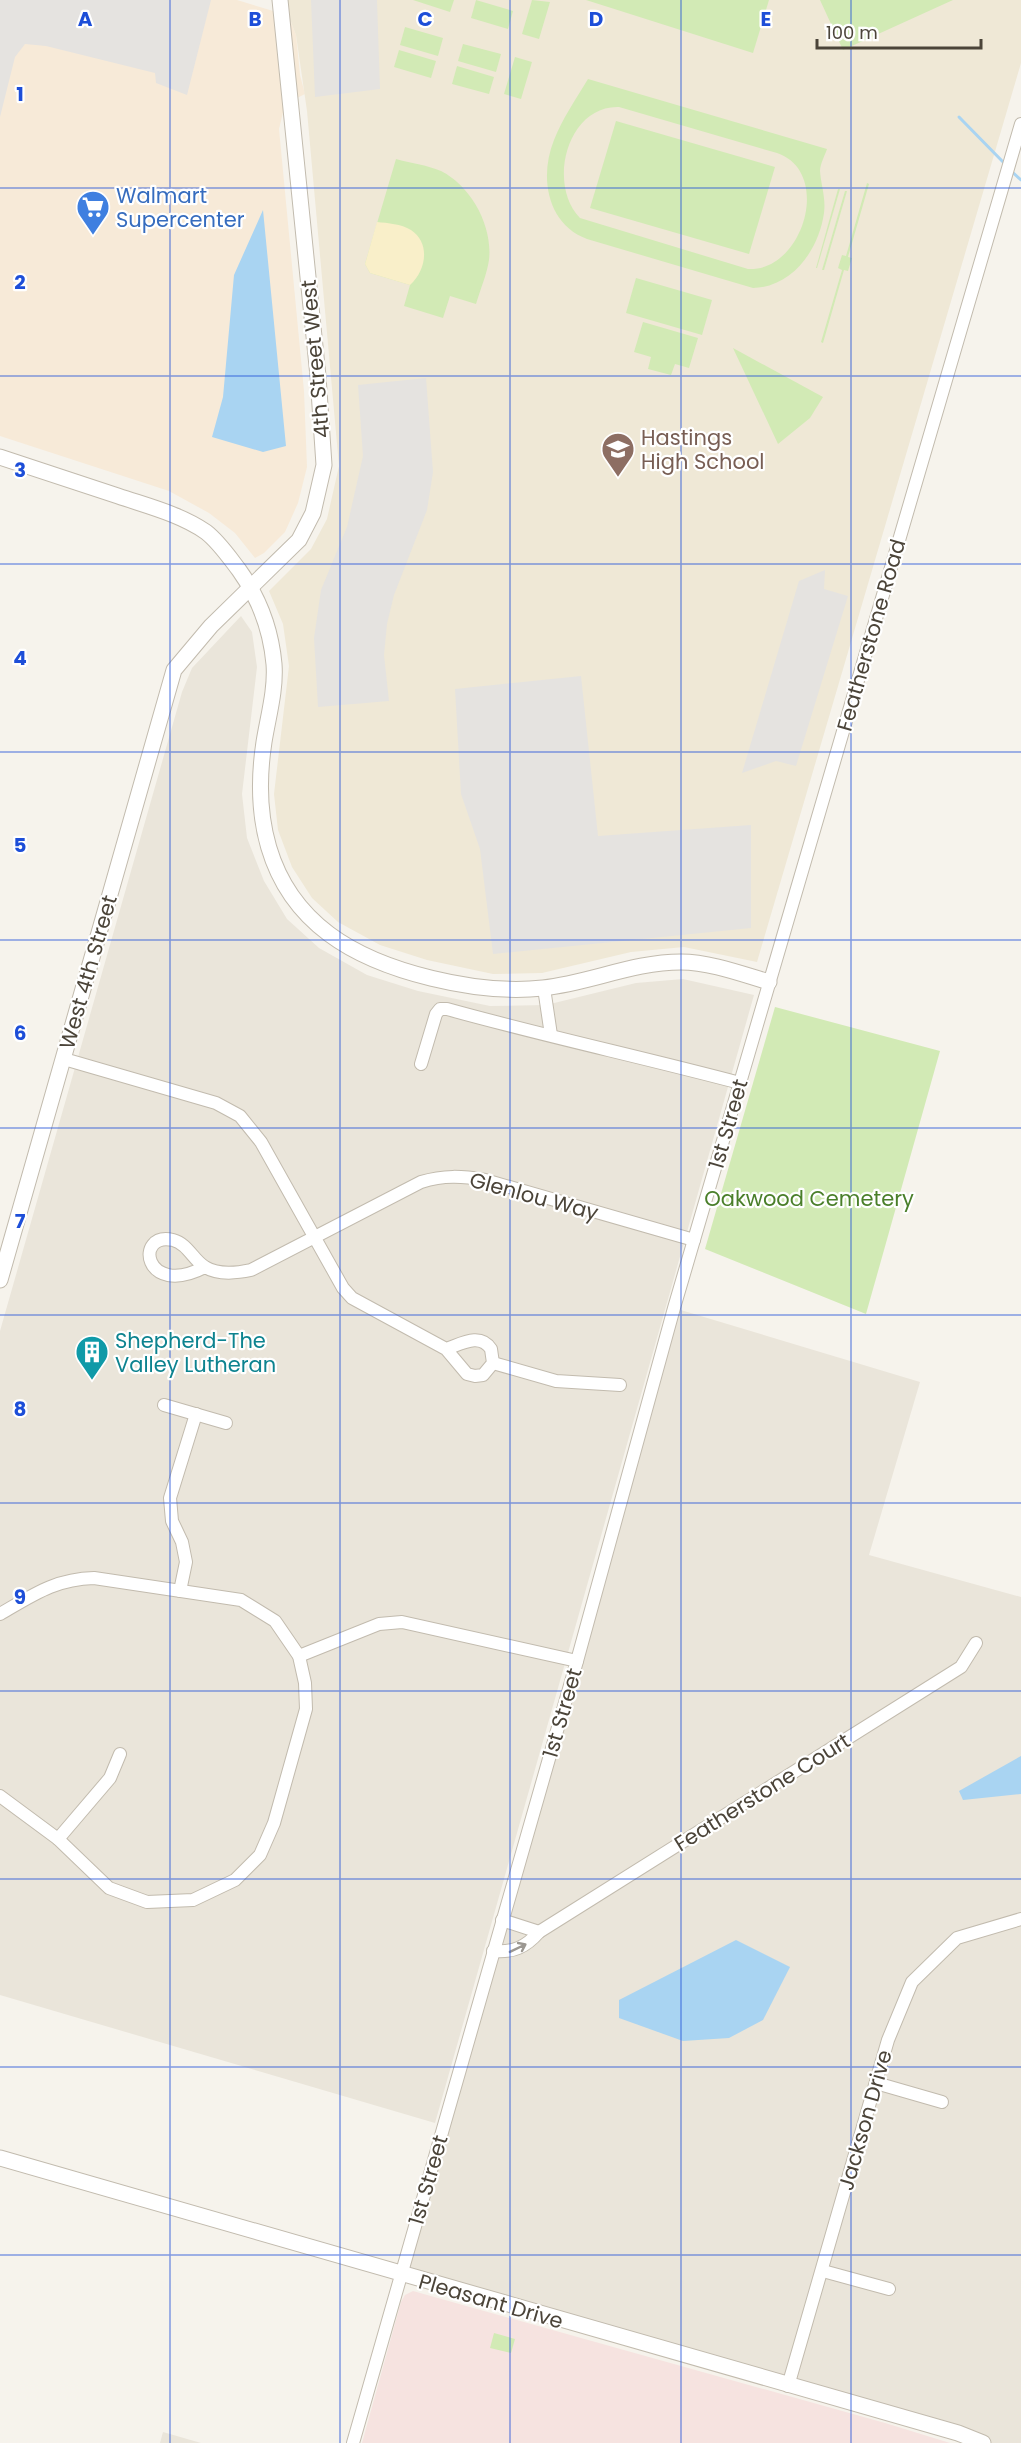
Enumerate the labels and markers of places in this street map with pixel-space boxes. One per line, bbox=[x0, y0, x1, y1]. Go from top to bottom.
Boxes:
place label: Walmart Supercenter bbox=[116, 181, 245, 234]
supermarket icon: Walmart Supercenter bbox=[75, 189, 111, 236]
place label: Hastings High School bbox=[641, 423, 765, 476]
school or university icon: Hastings High School bbox=[600, 431, 636, 478]
place label: Shepherd-The Valley Lutheran bbox=[115, 1326, 276, 1379]
building icon: Shepherd-The Valley Lutheran bbox=[74, 1334, 110, 1381]

